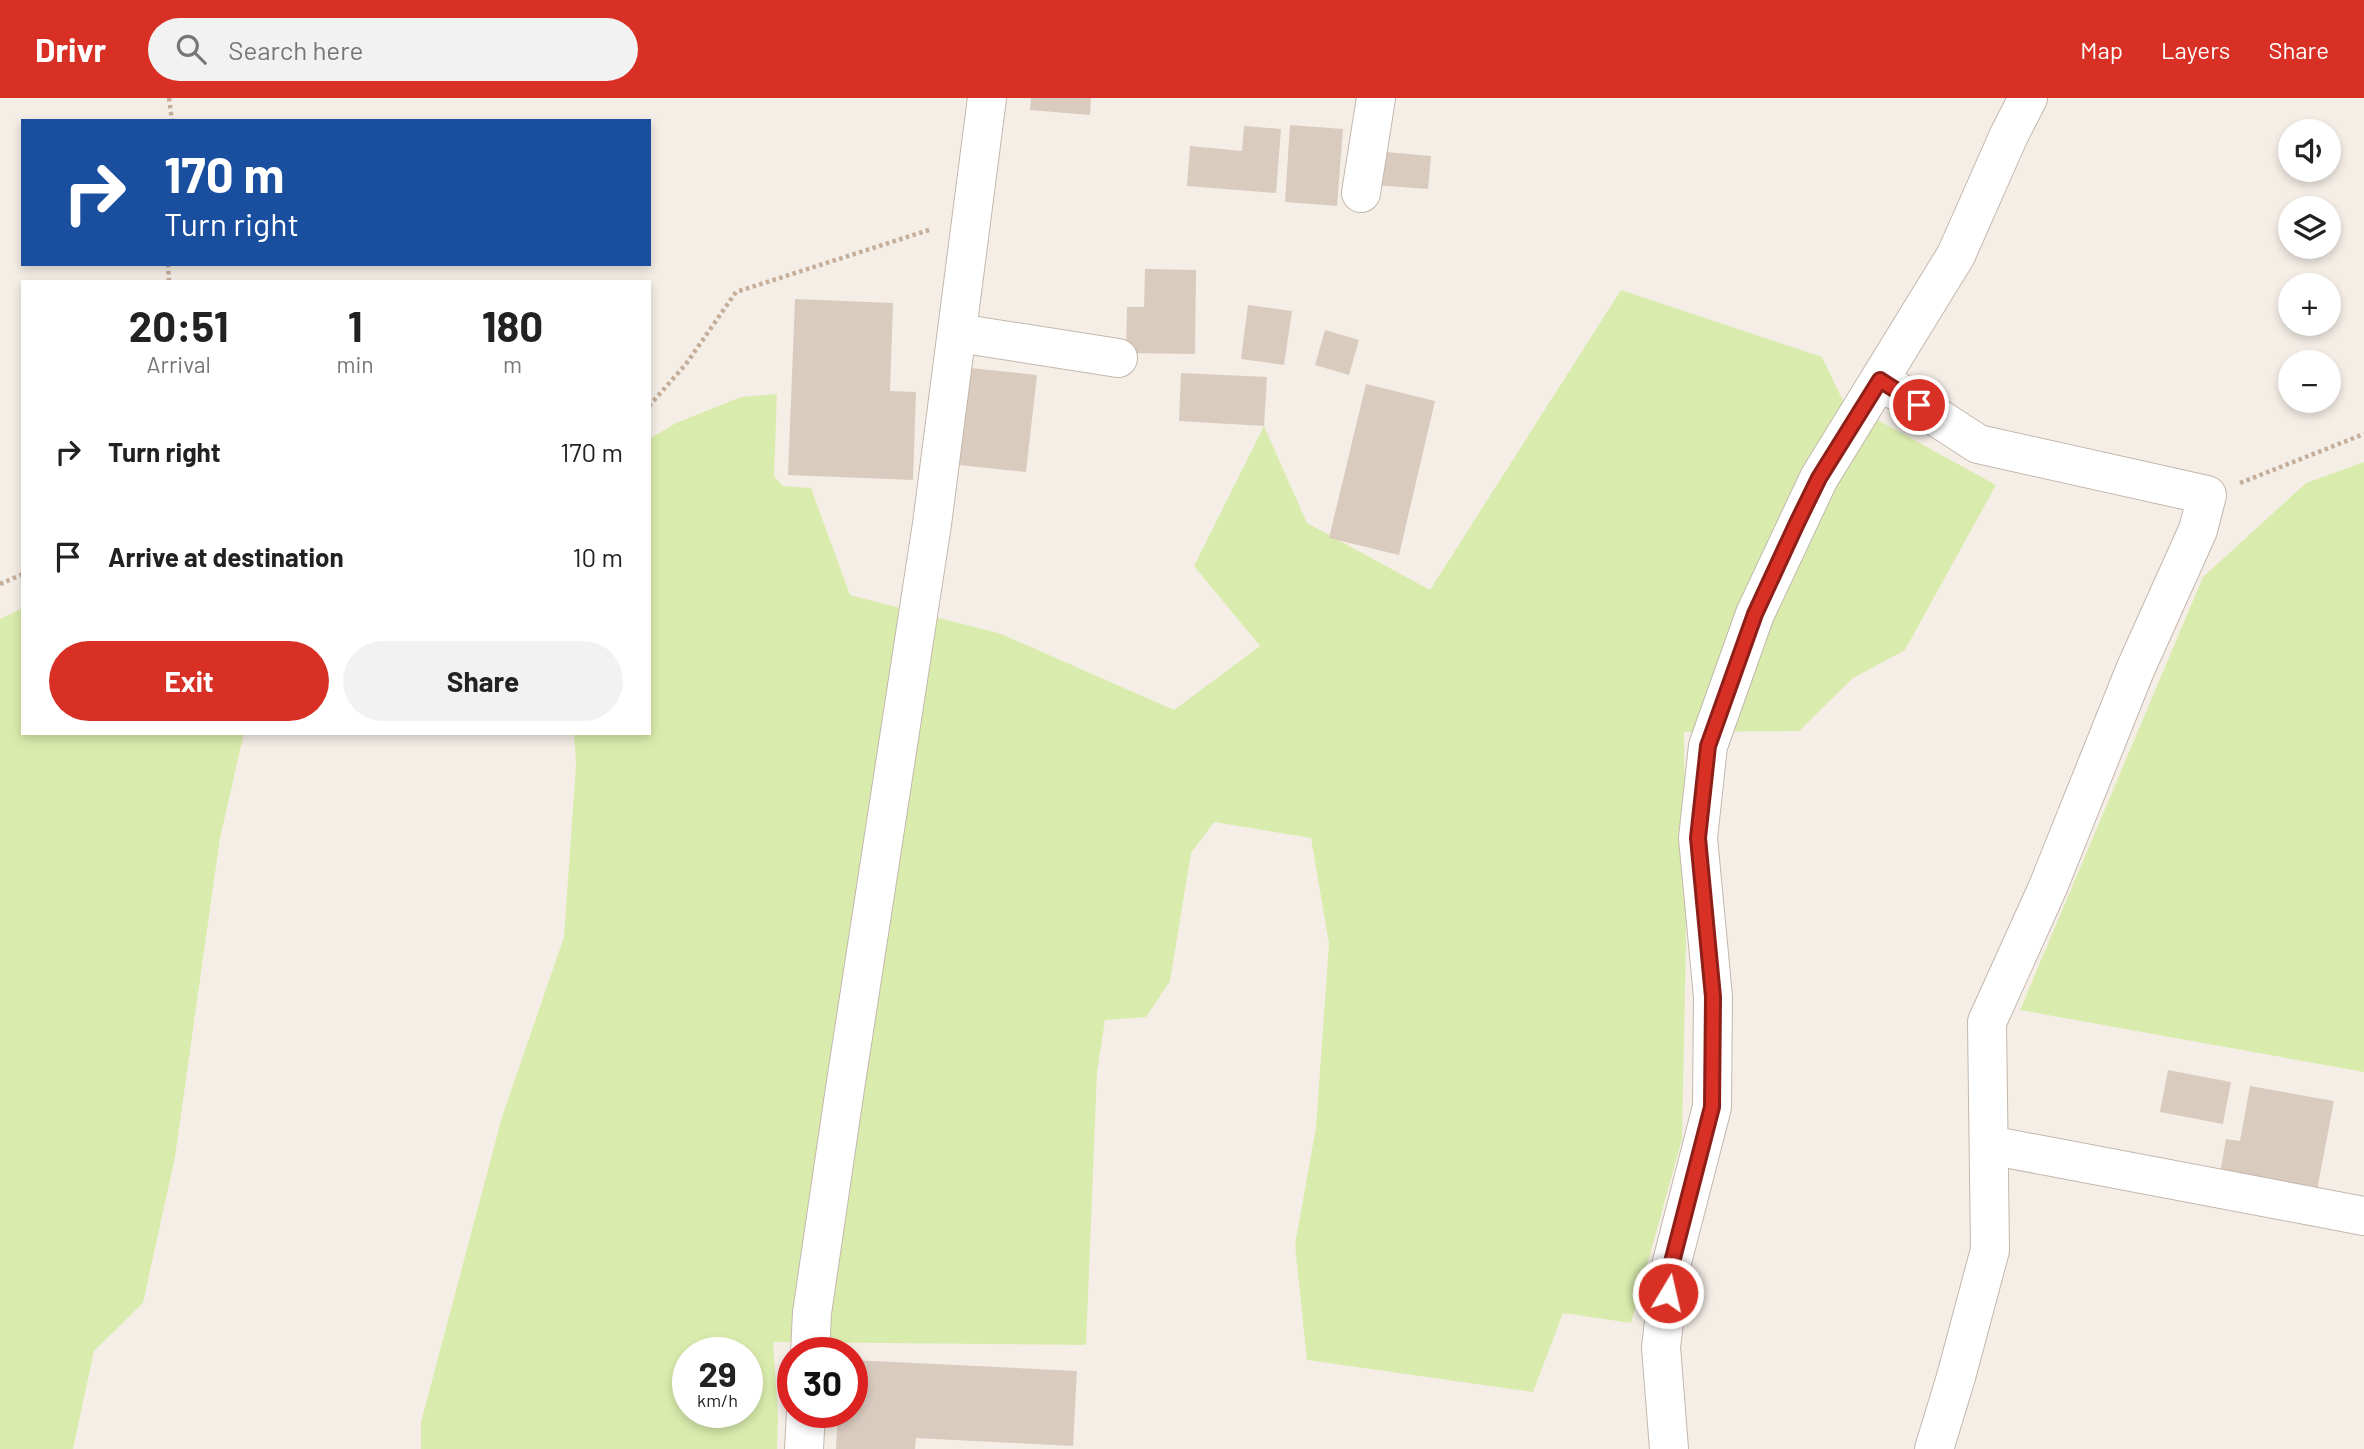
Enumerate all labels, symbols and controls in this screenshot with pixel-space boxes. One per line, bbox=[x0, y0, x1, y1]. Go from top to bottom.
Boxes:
search box bbox=[148, 18, 638, 81]
text: Drivr bbox=[35, 29, 106, 69]
icon: search bbox=[172, 30, 210, 68]
text: Search here bbox=[228, 34, 363, 65]
text: Map bbox=[2080, 35, 2123, 64]
text: Layers bbox=[2161, 35, 2230, 64]
text: Share bbox=[2268, 35, 2329, 64]
map controls bbox=[2278, 119, 2341, 413]
button: sound bbox=[2278, 119, 2341, 182]
text: 170 m bbox=[164, 144, 284, 203]
icon: right bbox=[49, 147, 140, 238]
button: layers bbox=[2278, 196, 2341, 259]
text: Turn right bbox=[164, 204, 299, 242]
button: + bbox=[2278, 273, 2341, 336]
text: 20:51 bbox=[129, 300, 229, 350]
text: 1 bbox=[348, 300, 363, 350]
text: 180 bbox=[482, 300, 543, 350]
text: Arrival bbox=[147, 350, 211, 378]
text: min bbox=[336, 350, 374, 378]
text: m bbox=[503, 350, 522, 378]
button: − bbox=[2278, 350, 2341, 413]
pin bbox=[1889, 375, 1949, 435]
icon: arrive bbox=[1900, 386, 1938, 424]
icon: right bbox=[49, 433, 87, 471]
text: Turn right bbox=[108, 436, 221, 467]
text: 170 m bbox=[560, 436, 623, 467]
icon: arrive bbox=[49, 538, 87, 576]
text: Arrive at destination bbox=[108, 541, 344, 572]
text: 10 m bbox=[573, 541, 623, 572]
button: Exit bbox=[49, 641, 329, 721]
button: Share bbox=[343, 641, 623, 721]
position arrow bbox=[1631, 1256, 1705, 1330]
speed limit sign: 30 bbox=[777, 1337, 868, 1428]
text: 29 bbox=[698, 1352, 737, 1394]
text: km/h bbox=[697, 1389, 738, 1411]

